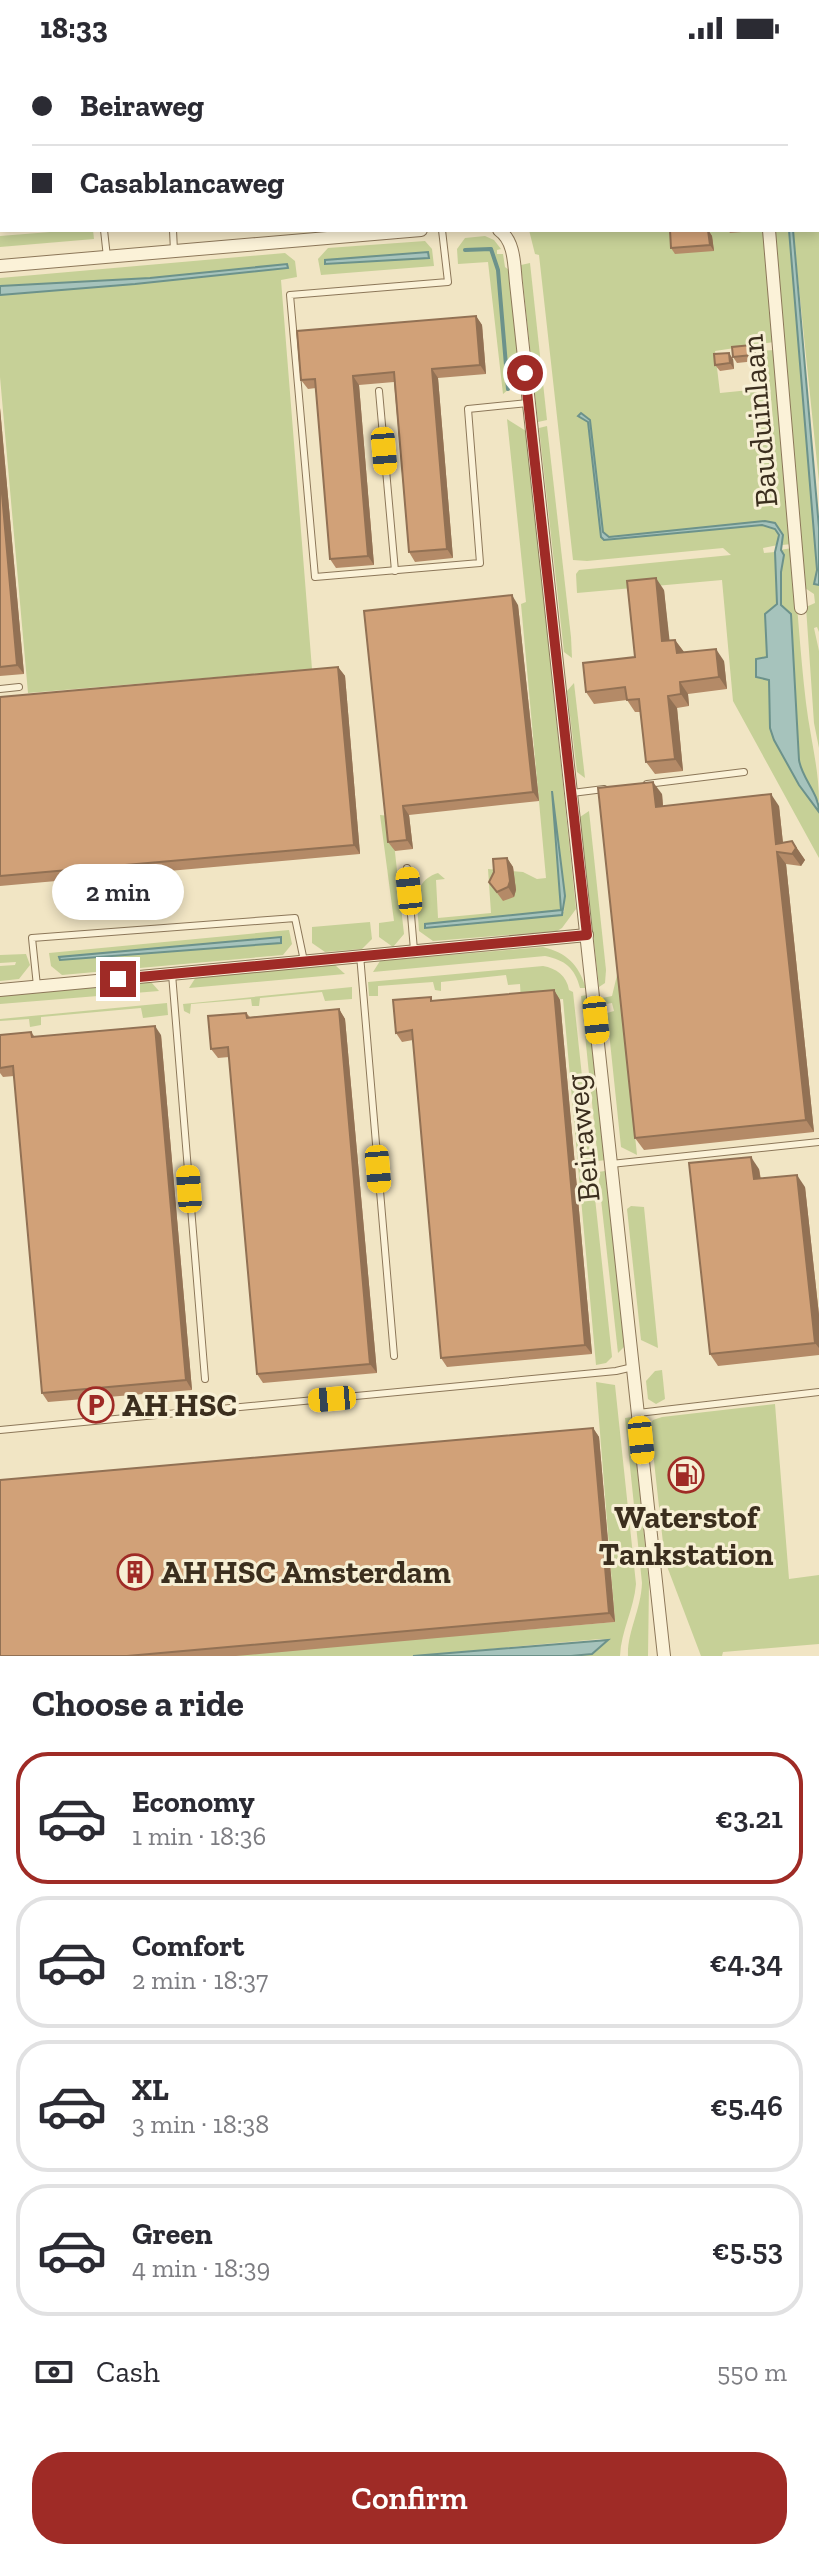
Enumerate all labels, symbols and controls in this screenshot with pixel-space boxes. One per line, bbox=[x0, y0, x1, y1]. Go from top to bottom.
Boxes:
text: 18:33 bbox=[40, 10, 108, 46]
text: Beiraweg bbox=[80, 88, 204, 124]
text: Casablancaweg bbox=[80, 165, 284, 201]
street label: Bauduinlaan bbox=[732, 332, 785, 509]
route start bbox=[507, 355, 543, 391]
car bbox=[370, 426, 398, 476]
callout: 2 min bbox=[52, 863, 184, 919]
car bbox=[395, 866, 423, 916]
text: 2 min bbox=[86, 876, 150, 908]
route end bbox=[100, 961, 136, 997]
car bbox=[582, 995, 610, 1045]
street label: Beiraweg bbox=[556, 1072, 608, 1204]
car bbox=[364, 1144, 392, 1194]
car bbox=[175, 1164, 203, 1214]
car bbox=[307, 1385, 357, 1413]
parking icon: AH HSC bbox=[77, 1386, 115, 1424]
place label: AH HSC bbox=[122, 1386, 237, 1424]
car bbox=[627, 1415, 655, 1465]
fuel station icon: Waterstof Tankstation bbox=[667, 1456, 705, 1494]
place label: Waterstof Tankstation bbox=[599, 1498, 773, 1573]
building icon: AH HSC Amsterdam bbox=[116, 1553, 154, 1591]
place label: AH HSC Amsterdam bbox=[161, 1553, 451, 1591]
text: Choose a ride bbox=[32, 1682, 244, 1725]
icon: car bbox=[36, 1782, 108, 1854]
text: Economy bbox=[132, 1784, 255, 1820]
text: €3.21 bbox=[715, 1800, 783, 1836]
text: 1 min · 18:36 bbox=[132, 1820, 266, 1852]
icon: car bbox=[36, 1926, 108, 1998]
text: Comfort bbox=[132, 1928, 244, 1964]
text: €4.34 bbox=[710, 1944, 783, 1980]
text: 2 min · 18:37 bbox=[132, 1964, 268, 1996]
icon: car bbox=[36, 2070, 108, 2142]
text: XL bbox=[132, 2072, 169, 2108]
text: €5.46 bbox=[710, 2088, 783, 2124]
text: 3 min · 18:38 bbox=[132, 2108, 269, 2140]
icon: car bbox=[36, 2214, 108, 2286]
text: Green bbox=[132, 2216, 212, 2252]
text: €5.53 bbox=[712, 2232, 783, 2268]
text: 4 min · 18:39 bbox=[132, 2252, 270, 2284]
icon: cash bbox=[32, 2350, 76, 2394]
text: Cash bbox=[96, 2354, 160, 2390]
text: 550 m bbox=[717, 2356, 787, 2388]
button: Confirm bbox=[32, 2452, 787, 2544]

